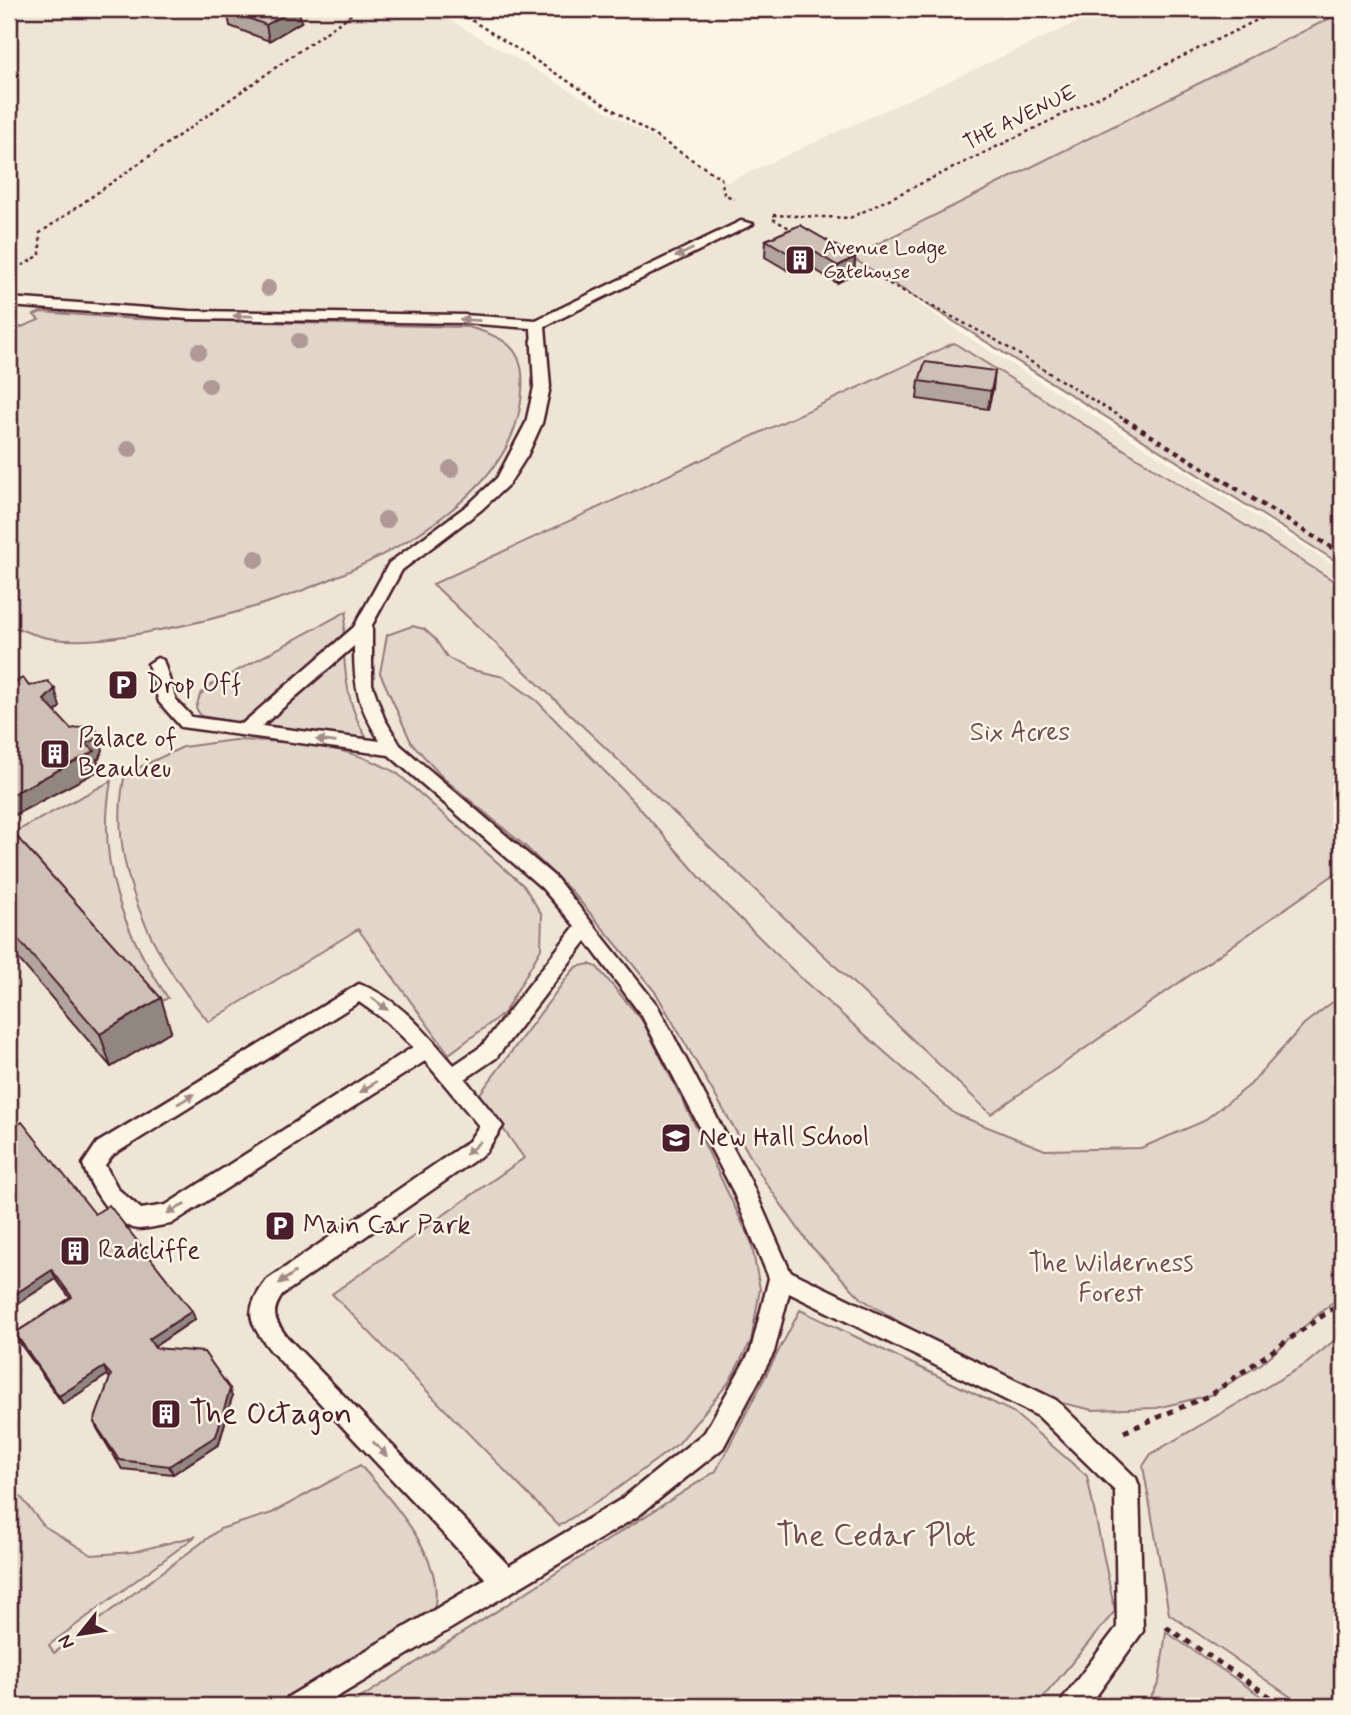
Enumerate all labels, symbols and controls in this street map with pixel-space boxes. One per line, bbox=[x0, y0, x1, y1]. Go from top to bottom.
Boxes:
street label: THE AVENUE bbox=[959, 79, 1081, 157]
place label: Avenue Lodge Gatehouse bbox=[823, 234, 947, 286]
building icon: Avenue Lodge Gatehouse bbox=[783, 243, 817, 277]
one-way arrow bbox=[674, 248, 694, 259]
one-way arrow bbox=[231, 310, 253, 322]
one-way arrow bbox=[459, 314, 481, 325]
parking icon: Drop Off bbox=[106, 668, 140, 702]
place label: Drop Off bbox=[146, 668, 241, 702]
park label: Six Acres bbox=[970, 716, 1070, 750]
place label: Palace of Beaulieu bbox=[78, 722, 177, 786]
one-way arrow bbox=[315, 735, 337, 746]
building icon: Palace of Beaulieu bbox=[38, 737, 72, 771]
one-way arrow bbox=[370, 997, 388, 1012]
one-way arrow bbox=[358, 1080, 377, 1093]
one-way arrow bbox=[177, 1092, 196, 1105]
school or university icon: New Hall School bbox=[659, 1121, 693, 1155]
place label: New Hall School bbox=[699, 1121, 869, 1155]
one-way arrow bbox=[464, 1140, 482, 1156]
one-way arrow bbox=[166, 1203, 186, 1215]
parking icon: Main Car Park bbox=[263, 1209, 297, 1243]
place label: Main Car Park bbox=[303, 1209, 471, 1243]
building icon: Radcliffe bbox=[58, 1234, 92, 1268]
place label: Radcliffe bbox=[98, 1234, 200, 1268]
park label: The Wilderness Forest bbox=[1028, 1247, 1194, 1311]
one-way arrow bbox=[278, 1271, 296, 1285]
place label: The Octagon bbox=[189, 1393, 352, 1435]
building icon: The Octagon bbox=[149, 1397, 183, 1431]
one-way arrow bbox=[371, 1440, 387, 1457]
park label: The Cedar Plot bbox=[776, 1515, 976, 1557]
north arrow bbox=[46, 1600, 116, 1670]
text: N bbox=[53, 1630, 81, 1653]

